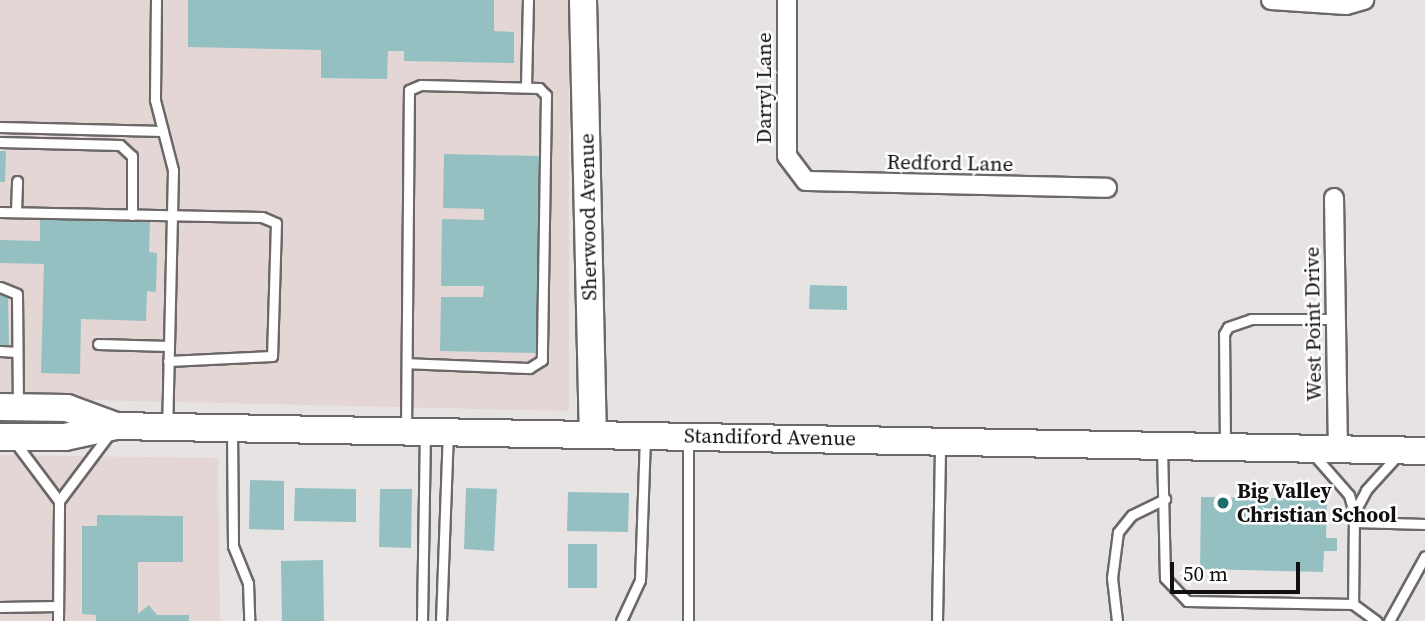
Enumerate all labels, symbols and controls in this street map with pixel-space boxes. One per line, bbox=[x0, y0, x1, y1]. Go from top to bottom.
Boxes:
street label: Darryl Lane bbox=[751, 32, 777, 144]
street label: Sherwood Avenue bbox=[574, 133, 602, 301]
street label: Redford Lane bbox=[886, 149, 1014, 177]
street label: West Point Drive bbox=[1299, 246, 1327, 402]
street label: Standiford Avenue bbox=[684, 423, 856, 451]
place label: Big Valley Christian School bbox=[1237, 478, 1397, 528]
marker: Big Valley Christian School bbox=[1215, 495, 1231, 511]
scale bar bbox=[1173, 548, 1302, 592]
text: 50 m bbox=[1183, 559, 1228, 588]

